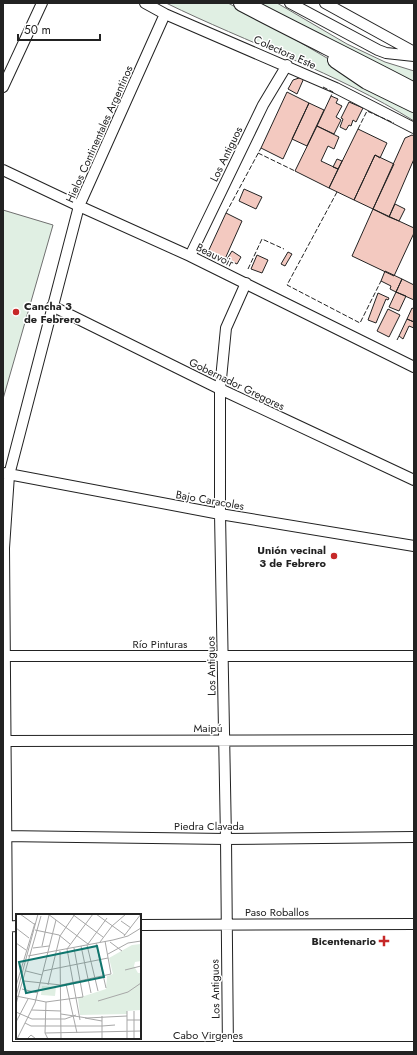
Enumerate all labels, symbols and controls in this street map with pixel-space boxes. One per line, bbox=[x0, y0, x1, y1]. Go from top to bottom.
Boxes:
scale bar bbox=[18, 16, 100, 42]
text: 50 m bbox=[24, 21, 51, 39]
street label: Colectora Este bbox=[251, 31, 319, 73]
street label: Hielos Continentales Argentinos bbox=[61, 62, 137, 205]
street label: Los Antiguos bbox=[206, 123, 247, 184]
street label: Beauvoir bbox=[193, 239, 237, 271]
place label: Cancha 3 de Febrero bbox=[24, 298, 81, 327]
marker: Cancha 3 de Febrero bbox=[11, 307, 21, 317]
street label: Gobernador Gregores bbox=[187, 354, 288, 414]
street label: Bajo Caracoles bbox=[174, 486, 246, 514]
place label: Unión vecinal 3 de Febrero bbox=[257, 542, 327, 571]
marker: Unión vecinal 3 de Febrero bbox=[329, 551, 339, 561]
street label: Los Antiguos bbox=[202, 635, 220, 696]
street label: Río Pinturas bbox=[133, 636, 188, 652]
street label: Maipú bbox=[193, 720, 223, 736]
street label: Piedra Clavada bbox=[174, 818, 244, 834]
street label: Paso Roballos bbox=[245, 904, 310, 920]
inset map bbox=[16, 914, 141, 1039]
place label: Bicentenario bbox=[311, 933, 376, 949]
marker: Bicentenario bbox=[379, 936, 389, 946]
street label: Los Antiguos bbox=[206, 958, 224, 1019]
street label: Cabo Virgenes bbox=[173, 1027, 244, 1043]

